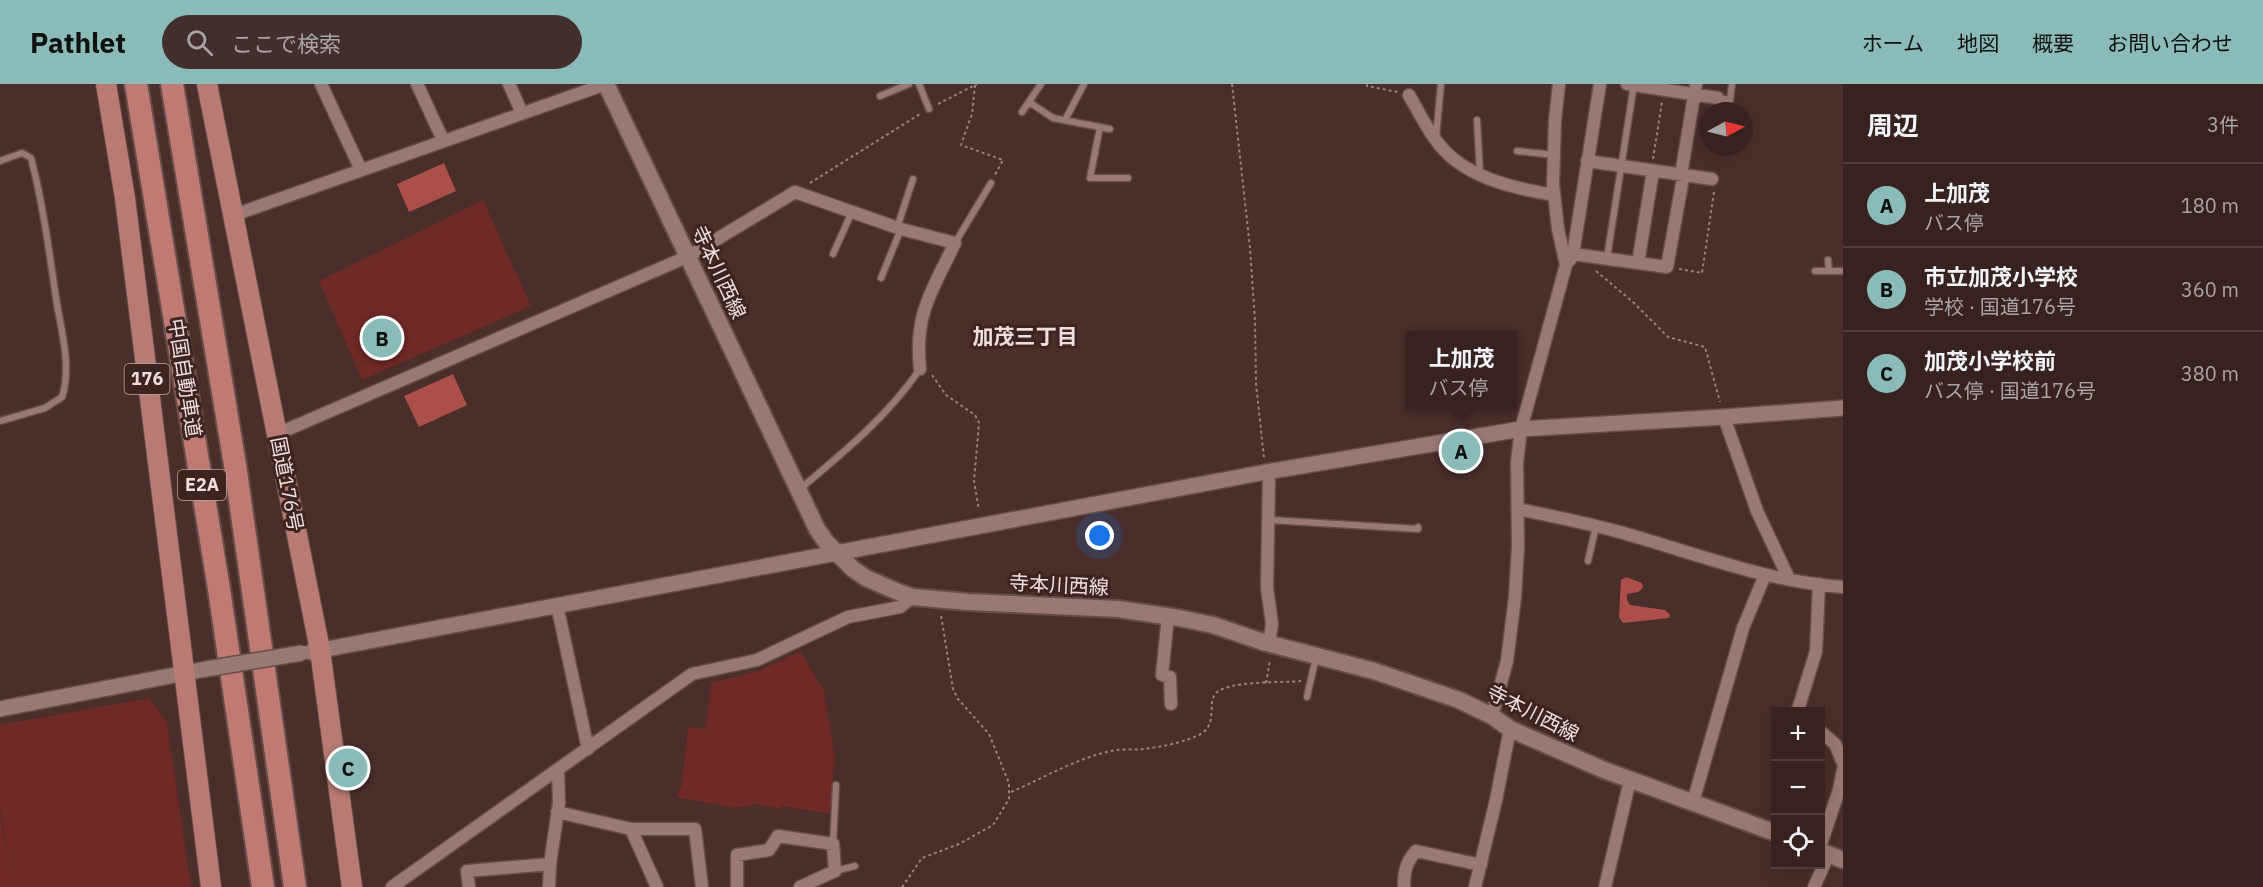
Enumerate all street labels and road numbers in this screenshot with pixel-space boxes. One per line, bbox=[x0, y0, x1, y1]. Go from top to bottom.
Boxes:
street label: 寺本川西線 bbox=[686, 221, 753, 323]
street label: 中国自動車道 bbox=[163, 317, 208, 439]
road number: 176 bbox=[124, 364, 170, 394]
street label: 国道176号 bbox=[265, 434, 310, 534]
road number: E2A bbox=[178, 470, 226, 500]
street label: 寺本川西線 bbox=[1008, 568, 1110, 601]
street label: 寺本川西線 bbox=[1483, 678, 1584, 747]

